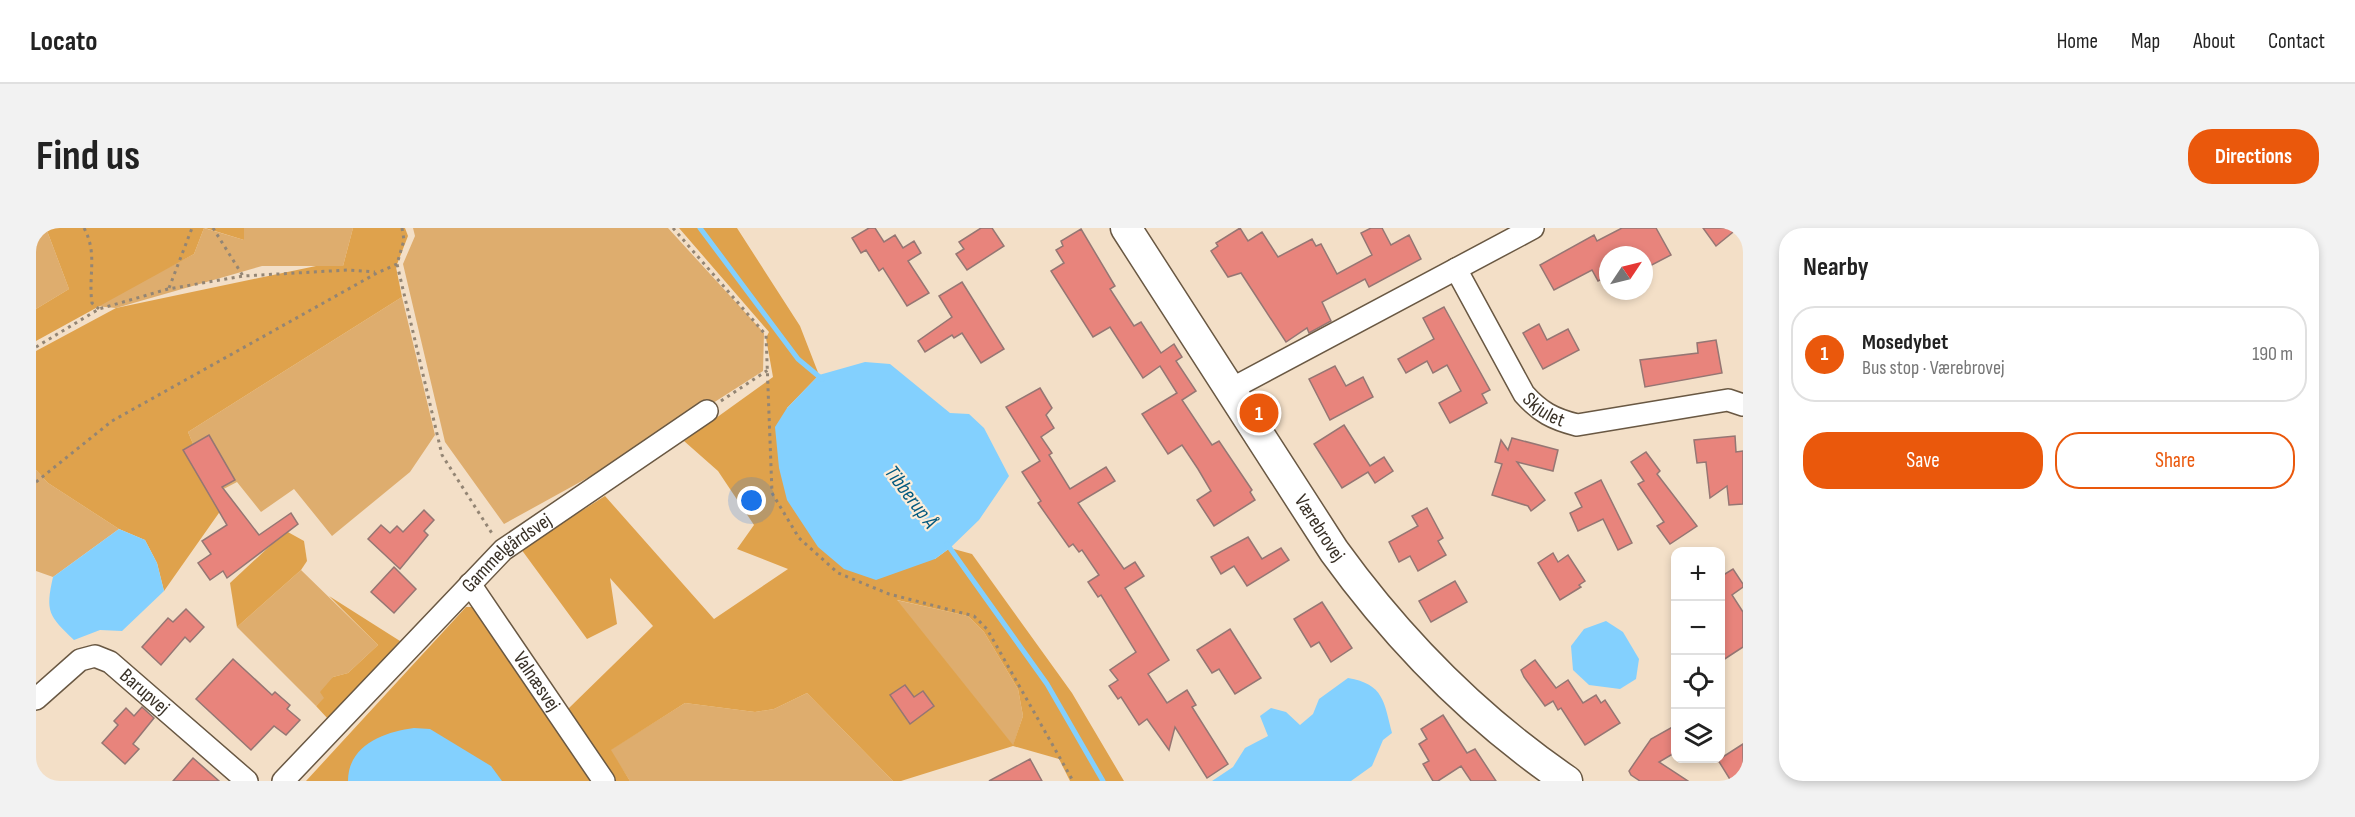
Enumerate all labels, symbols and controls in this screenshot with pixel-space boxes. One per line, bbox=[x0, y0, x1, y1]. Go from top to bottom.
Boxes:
text: Locato bbox=[30, 25, 97, 58]
text: Home bbox=[2057, 29, 2098, 54]
text: Map bbox=[2131, 29, 2160, 54]
text: About bbox=[2193, 29, 2235, 54]
text: Contact bbox=[2268, 29, 2325, 54]
button: Directions bbox=[2188, 129, 2319, 184]
text: Find us bbox=[36, 131, 140, 182]
north arrow bbox=[1599, 246, 1653, 300]
text: Nearby bbox=[1803, 252, 1869, 283]
text: Mosedybet bbox=[1862, 329, 1948, 356]
text: 1 bbox=[1821, 342, 1828, 366]
text: 190 m bbox=[2252, 342, 2293, 366]
text: Bus stop · Værebrovej bbox=[1862, 356, 2005, 380]
street label: Skjulet bbox=[1517, 388, 1568, 432]
pin: 1 bbox=[1240, 390, 1278, 435]
button: Save bbox=[1803, 432, 2043, 489]
button: Share bbox=[2055, 432, 2295, 489]
water label: Tibberup Å bbox=[879, 461, 943, 534]
your location bbox=[737, 486, 766, 515]
street label: Værebrovej bbox=[1289, 490, 1350, 566]
street label: Gammelgårdsvej bbox=[457, 508, 556, 598]
map controls bbox=[1671, 547, 1725, 763]
button: + bbox=[1671, 547, 1725, 601]
button: − bbox=[1671, 601, 1725, 655]
street label: Valnæsvej bbox=[508, 647, 565, 716]
button: locate bbox=[1671, 655, 1725, 709]
street label: Barupvej bbox=[115, 664, 174, 720]
button: layers bbox=[1671, 709, 1725, 763]

